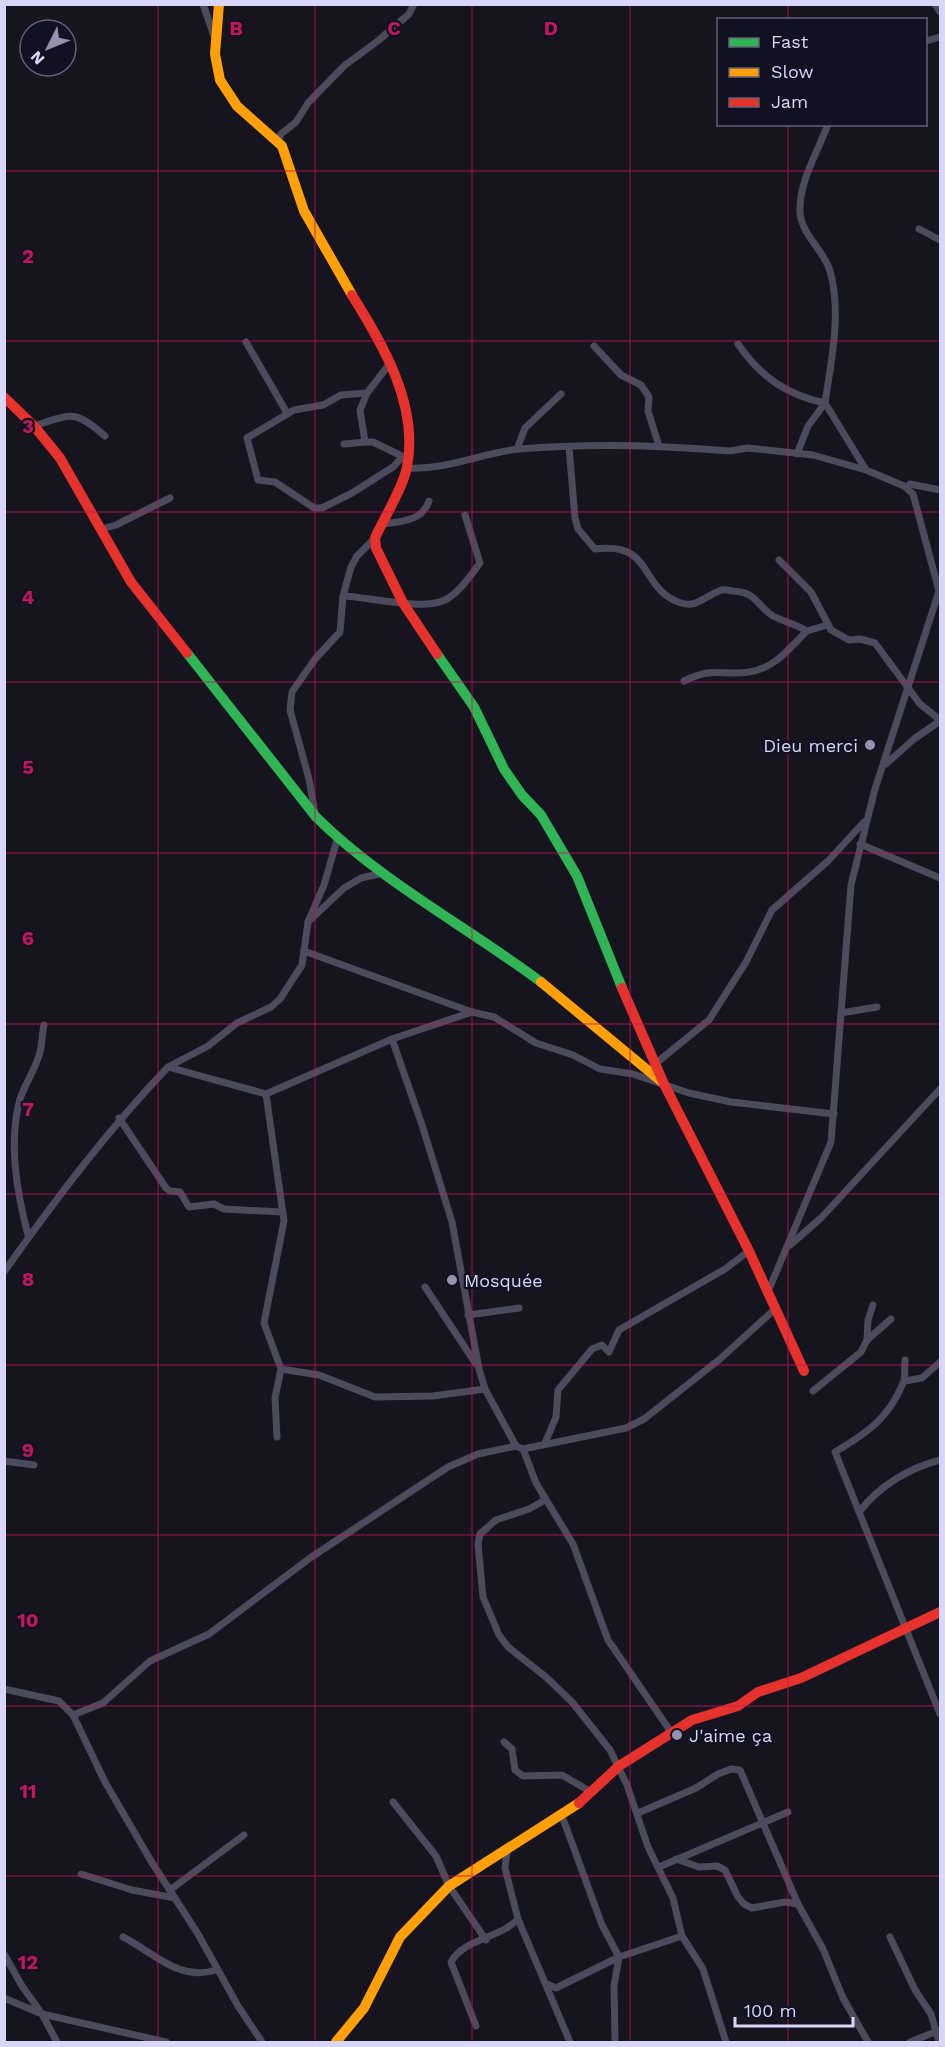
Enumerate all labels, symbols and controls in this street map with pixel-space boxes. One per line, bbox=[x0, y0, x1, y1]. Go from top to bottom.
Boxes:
text: B bbox=[229, 16, 243, 40]
text: C bbox=[387, 16, 401, 40]
text: D bbox=[544, 16, 558, 40]
north arrow bbox=[18, 18, 78, 78]
legend bbox=[717, 18, 927, 126]
text: Fast bbox=[771, 31, 809, 52]
text: N bbox=[26, 47, 48, 69]
text: Slow bbox=[771, 61, 814, 82]
text: Jam bbox=[771, 91, 808, 112]
text: 2 bbox=[22, 244, 34, 268]
text: 3 bbox=[22, 414, 34, 438]
text: 4 bbox=[22, 585, 35, 609]
place label: Dieu merci bbox=[763, 735, 858, 756]
marker: Dieu merci bbox=[863, 738, 877, 752]
text: 5 bbox=[22, 755, 34, 779]
text: 6 bbox=[22, 926, 34, 950]
text: 7 bbox=[22, 1097, 34, 1121]
text: 8 bbox=[22, 1267, 34, 1291]
place label: Mosquée bbox=[464, 1270, 543, 1291]
marker: Mosquée bbox=[445, 1273, 459, 1287]
text: 9 bbox=[22, 1438, 34, 1462]
text: 10 bbox=[17, 1608, 39, 1632]
place label: J'aime ça bbox=[689, 1725, 772, 1746]
marker: J'aime ça bbox=[670, 1728, 684, 1742]
text: 11 bbox=[19, 1779, 37, 1803]
text: 12 bbox=[18, 1950, 38, 1974]
scale bar bbox=[735, 1990, 854, 2028]
text: 100 m bbox=[744, 2000, 797, 2021]

